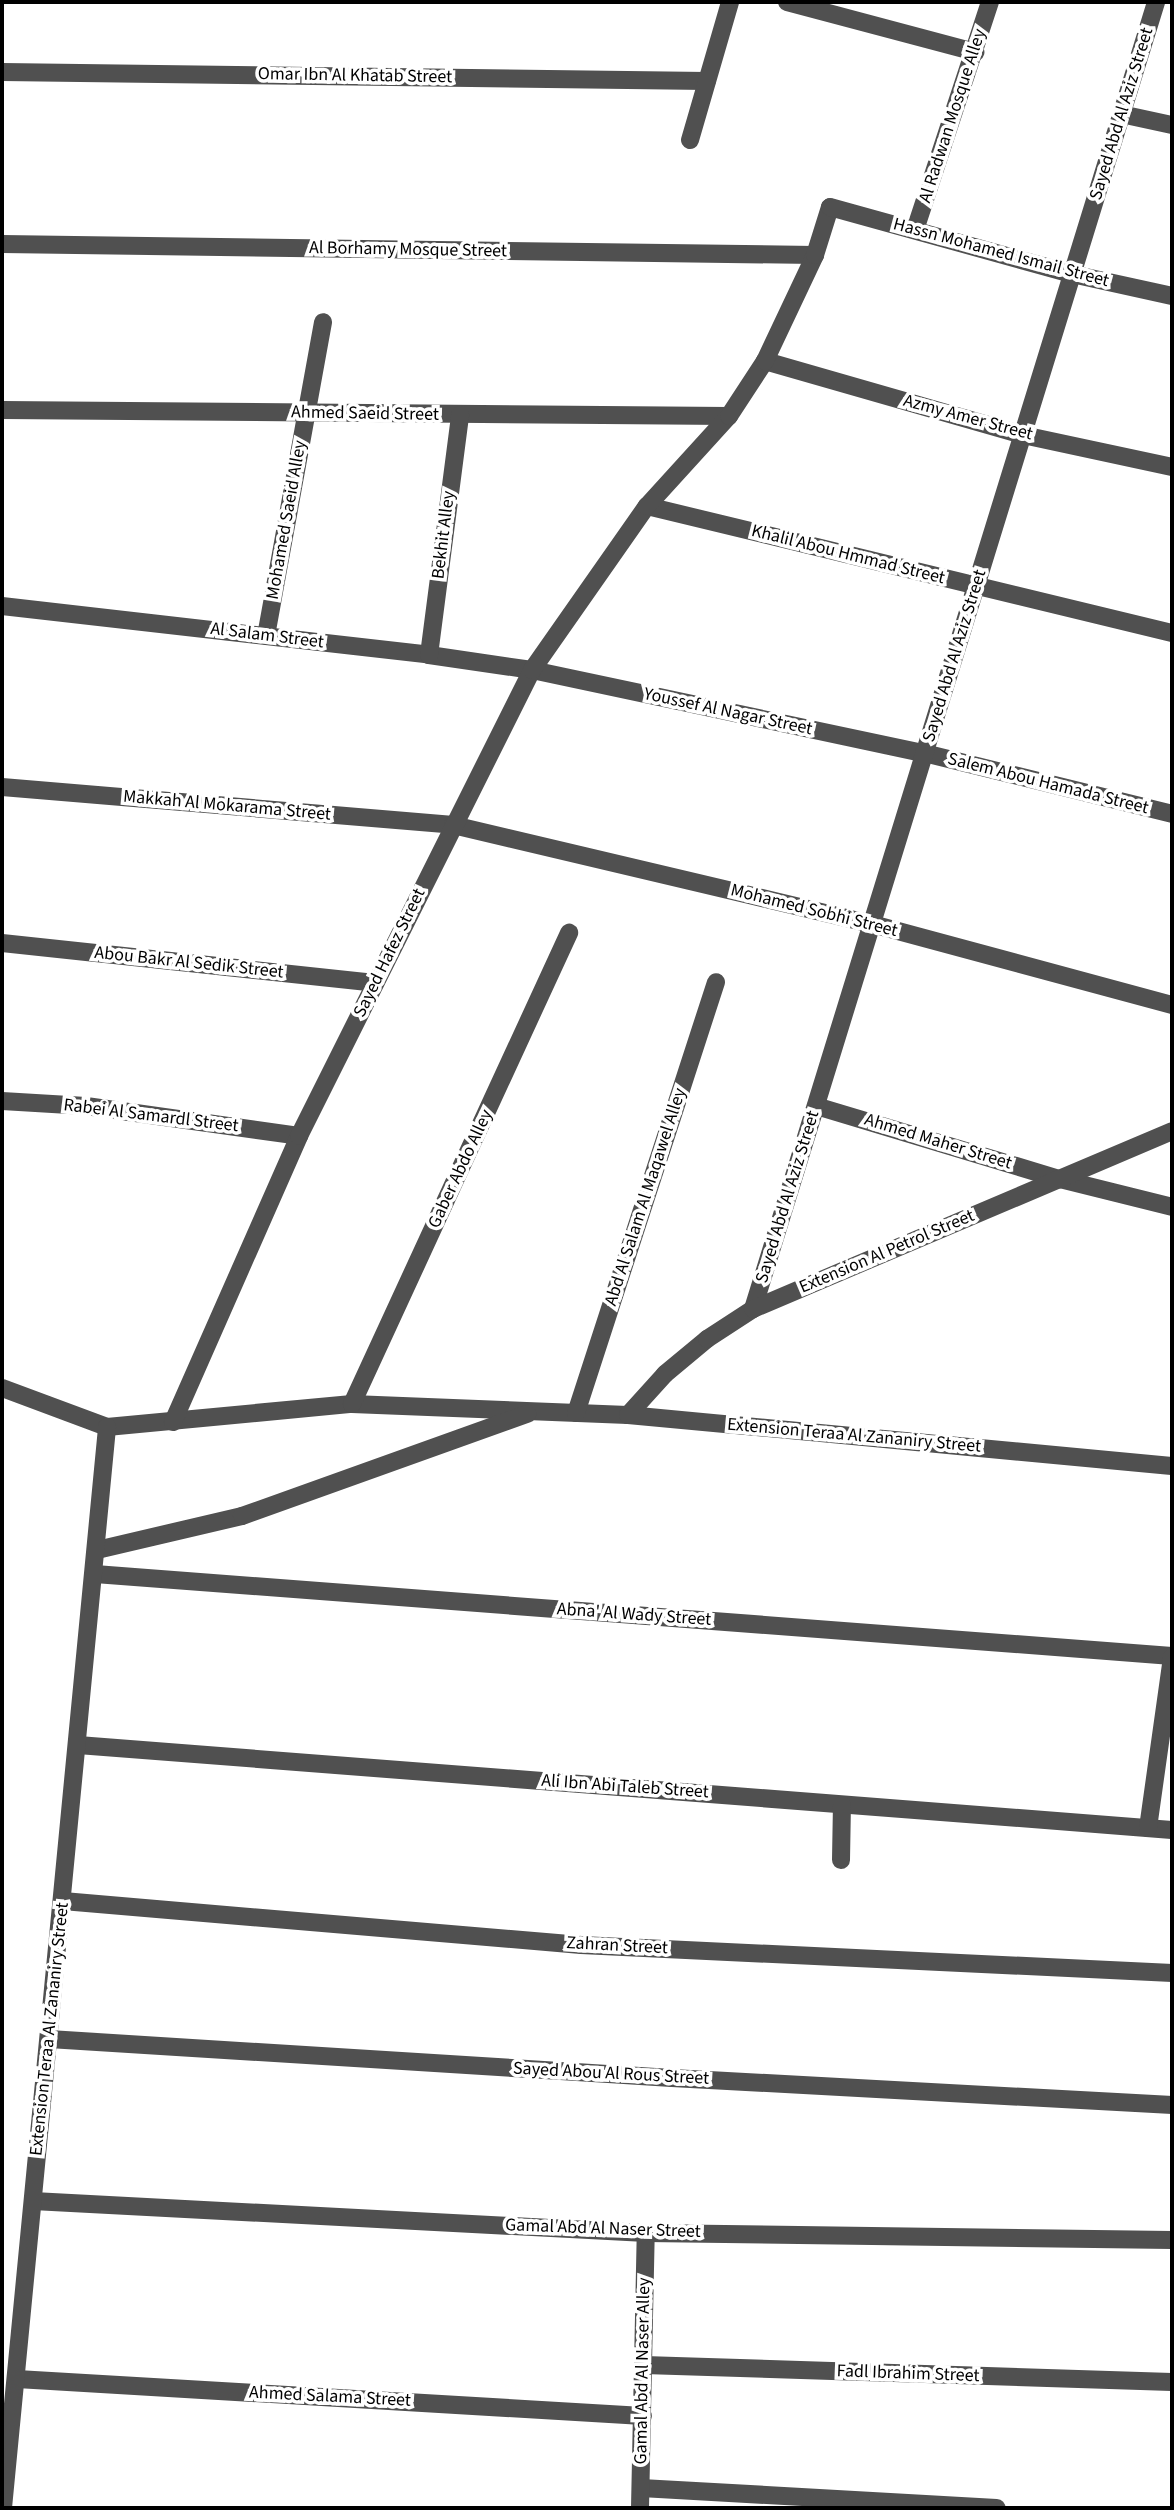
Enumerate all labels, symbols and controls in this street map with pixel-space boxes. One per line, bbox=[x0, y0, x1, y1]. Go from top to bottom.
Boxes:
street label: Sayed Abd Al Aziz Street bbox=[1086, 25, 1158, 203]
street label: Al Radwan Mosque Alley bbox=[915, 26, 991, 206]
street label: Omar Ibn Al Khatab Street bbox=[258, 64, 452, 88]
street label: Hassn Mohamed Ismail Street bbox=[891, 214, 1111, 292]
street label: Al Borhamy Mosque Street bbox=[309, 237, 507, 263]
street label: Azmy Amer Street bbox=[901, 390, 1035, 446]
street label: Ahmed Saeid Street bbox=[291, 402, 439, 426]
street label: Mohamed Saeid Alley bbox=[262, 439, 312, 601]
street label: Bekhit Alley bbox=[428, 490, 460, 580]
street label: Khalil Abou Hmmad Street bbox=[749, 520, 947, 590]
street label: Sayed Abd Al Aziz Street bbox=[919, 567, 991, 745]
street label: Al Salam Street bbox=[209, 618, 325, 654]
street label: Youssef Al Nagar Street bbox=[642, 684, 814, 740]
street label: Salem Abou Hamada Street bbox=[945, 749, 1151, 819]
street label: Makkah Al Mokarama Street bbox=[122, 786, 332, 826]
street label: Mohamed Sobhi Street bbox=[728, 880, 900, 942]
street label: Sayed Hafez Street bbox=[349, 885, 431, 1021]
street label: Abou Bakr Al Sedik Street bbox=[93, 942, 285, 984]
street label: Abd Al Salam Al Maqawel Alley bbox=[601, 1085, 691, 1309]
street label: Rabei Al Samardl Street bbox=[62, 1095, 240, 1137]
street label: Gaber Abdo Alley bbox=[424, 1106, 498, 1232]
street label: Sayed Abd Al Aziz Street bbox=[752, 1108, 824, 1286]
street label: Ahmed Maher Street bbox=[862, 1109, 1014, 1175]
street label: Extension Al Petrol Street bbox=[796, 1205, 978, 1299]
street label: Extension Teraa Al Zananiry Street bbox=[726, 1414, 982, 1458]
street label: Abna' Al Wady Street bbox=[556, 1599, 712, 1631]
street label: Ali Ibn Abi Taleb Street bbox=[541, 1770, 709, 1804]
street label: Extension Teraa Al Zananiry Street bbox=[26, 1901, 74, 2157]
street label: Zahran Street bbox=[566, 1933, 668, 1959]
street label: Sayed Abou Al Rous Street bbox=[512, 2058, 710, 2090]
street label: Gamal Abd Al Naser Street bbox=[505, 2215, 701, 2243]
street label: Gamal Abd Al Naser Alley bbox=[631, 2277, 655, 2465]
street label: Fadl Ibrahim Street bbox=[836, 2361, 980, 2387]
street label: Ahmed Salama Street bbox=[249, 2382, 411, 2412]

